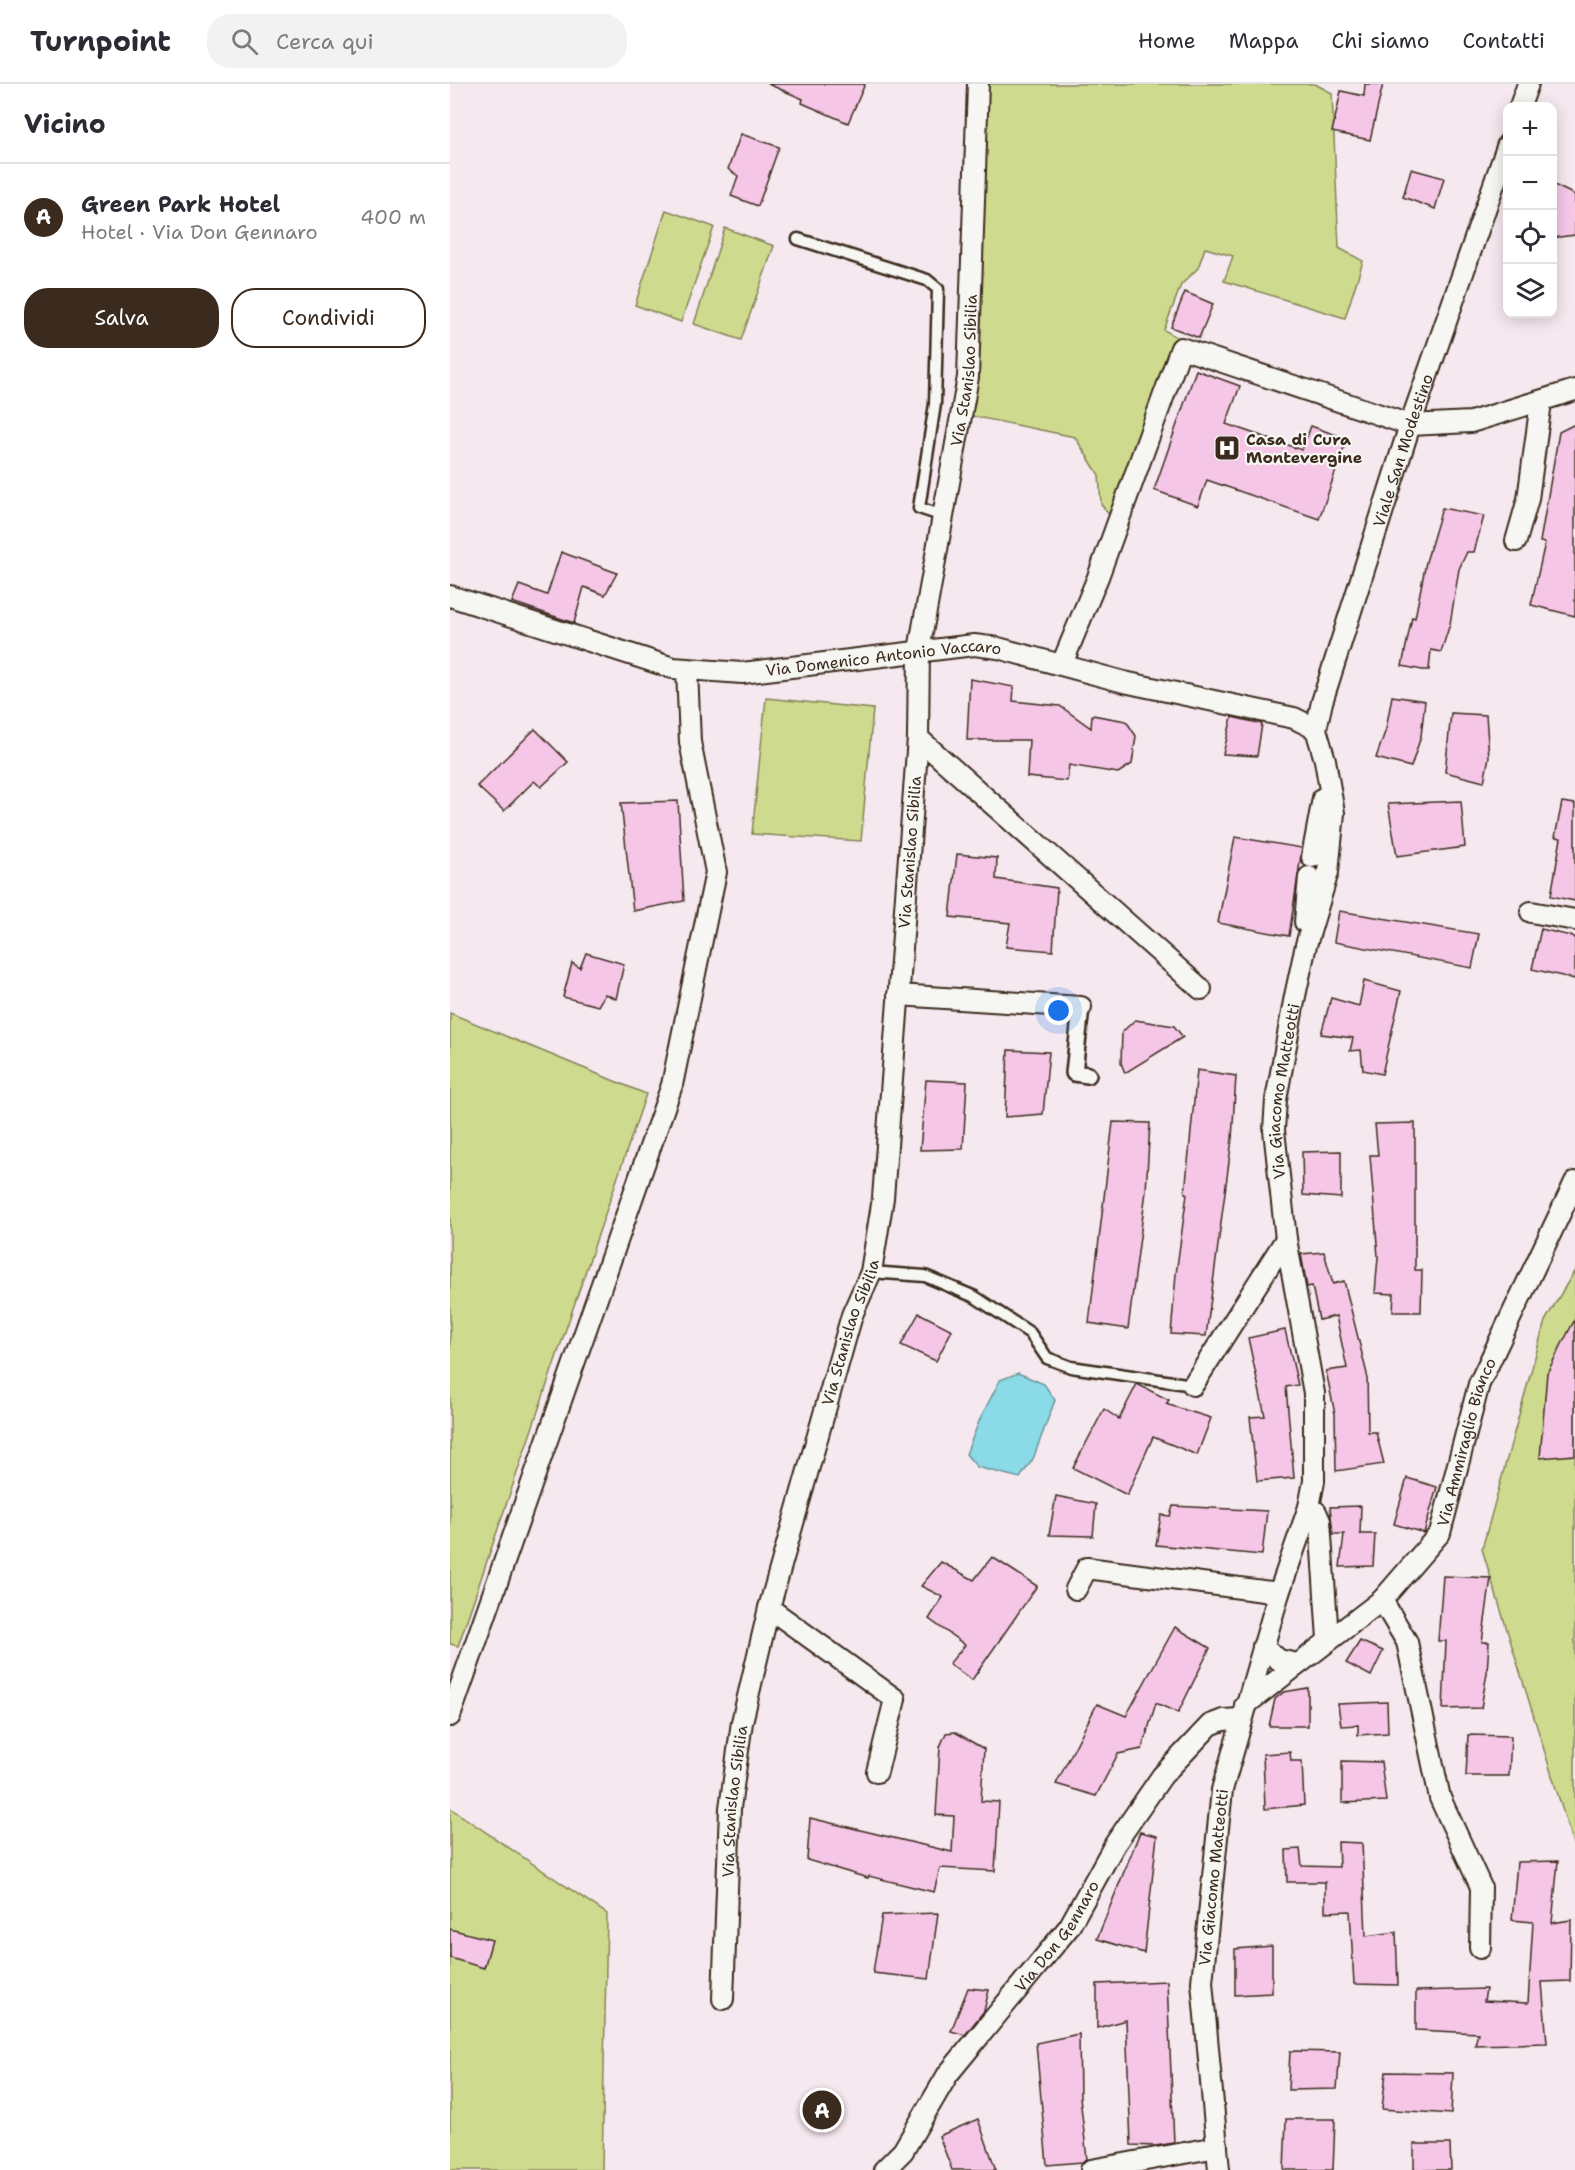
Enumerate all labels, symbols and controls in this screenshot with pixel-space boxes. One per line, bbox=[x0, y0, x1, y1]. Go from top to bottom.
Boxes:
search box bbox=[207, 14, 627, 68]
text: Turnpoint bbox=[30, 22, 171, 60]
icon: search bbox=[228, 25, 261, 58]
text: Cerca qui bbox=[276, 27, 374, 56]
text: Home bbox=[1138, 27, 1196, 55]
text: Mappa bbox=[1229, 27, 1299, 55]
text: Chi siamo bbox=[1332, 27, 1429, 55]
text: Contatti bbox=[1462, 27, 1545, 55]
map controls bbox=[1503, 102, 1557, 318]
button: + bbox=[1503, 102, 1557, 156]
text: Vicino bbox=[24, 106, 106, 141]
button: − bbox=[1503, 156, 1557, 210]
text: Green Park Hotel bbox=[81, 190, 280, 219]
text: A bbox=[36, 204, 51, 230]
text: 400 m bbox=[360, 204, 426, 230]
button: locate bbox=[1503, 210, 1557, 264]
text: Hotel · Via Don Gennaro bbox=[81, 219, 318, 245]
button: layers bbox=[1503, 264, 1557, 318]
button: Salva bbox=[24, 288, 219, 348]
button: Condividi bbox=[231, 288, 426, 348]
street label: Via Stanislao Sibilia bbox=[945, 294, 981, 448]
street label: Viale San Modestino bbox=[1368, 371, 1438, 530]
place label: Casa di Cura Montevergine bbox=[1246, 429, 1363, 468]
hospital icon: Casa di Cura Montevergine bbox=[1212, 433, 1242, 463]
street label: Via Domenico Antonio Vaccaro bbox=[764, 634, 1003, 681]
street label: Via Stanislao Sibilia bbox=[893, 775, 926, 929]
your location bbox=[1044, 996, 1073, 1025]
street label: Via Giacomo Matteotti bbox=[1263, 1002, 1304, 1180]
street label: Via Stanislao Sibilia bbox=[816, 1258, 883, 1408]
street label: Via Ammiraglio Bianco bbox=[1432, 1354, 1501, 1529]
street label: Via Stanislao Sibilia bbox=[717, 1724, 752, 1878]
street label: Via Giacomo Matteotti bbox=[1193, 1788, 1233, 1967]
street label: Via Don Gennaro bbox=[1010, 1877, 1103, 1996]
pin: A bbox=[802, 2088, 842, 2132]

